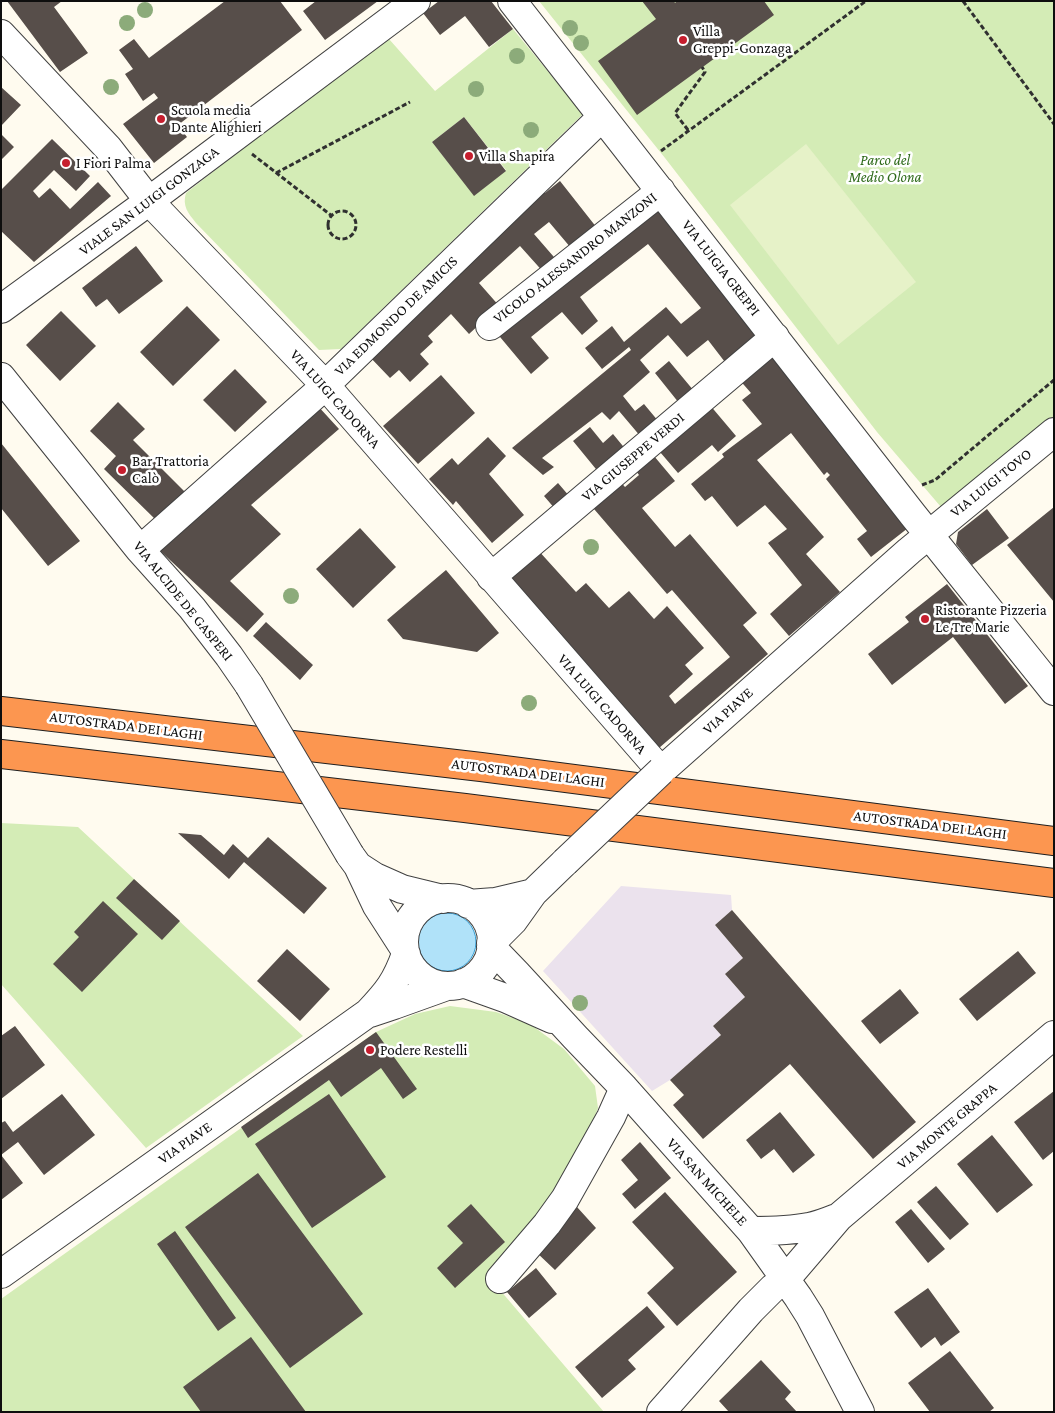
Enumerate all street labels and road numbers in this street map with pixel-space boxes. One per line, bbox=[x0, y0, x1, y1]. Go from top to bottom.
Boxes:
street label: VIALE SAN LUIGI GONZAGA bbox=[75, 142, 223, 260]
street label: VICOLO ALESSANDRO MANZONI bbox=[490, 188, 660, 328]
street label: VIA LUIGIA GREPPI bbox=[678, 216, 764, 320]
street label: VIA EDMONDO DE AMICIS bbox=[331, 252, 461, 380]
street label: VIA LUIGI CADORNA bbox=[286, 346, 384, 452]
street label: VIA GIUSEPPE VERDI bbox=[578, 409, 688, 505]
street label: VIA LUIGI TOVO bbox=[947, 445, 1035, 521]
street label: VIA ALCIDE DE GASPERI bbox=[129, 537, 237, 665]
street label: VIA LUIGI CADORNA bbox=[554, 650, 650, 758]
street label: VIA PIAVE bbox=[699, 684, 757, 738]
street label: AUTOSTRADA DEI LAGHI bbox=[48, 708, 204, 744]
street label: AUTOSTRADA DEI LAGHI bbox=[450, 755, 606, 791]
street label: AUTOSTRADA DEI LAGHI bbox=[852, 807, 1008, 843]
street label: VIA MONTE GRAPPA bbox=[893, 1079, 1001, 1173]
street label: VIA PIAVE bbox=[155, 1118, 215, 1168]
street label: VIA SAN MICHELE bbox=[663, 1134, 751, 1230]

